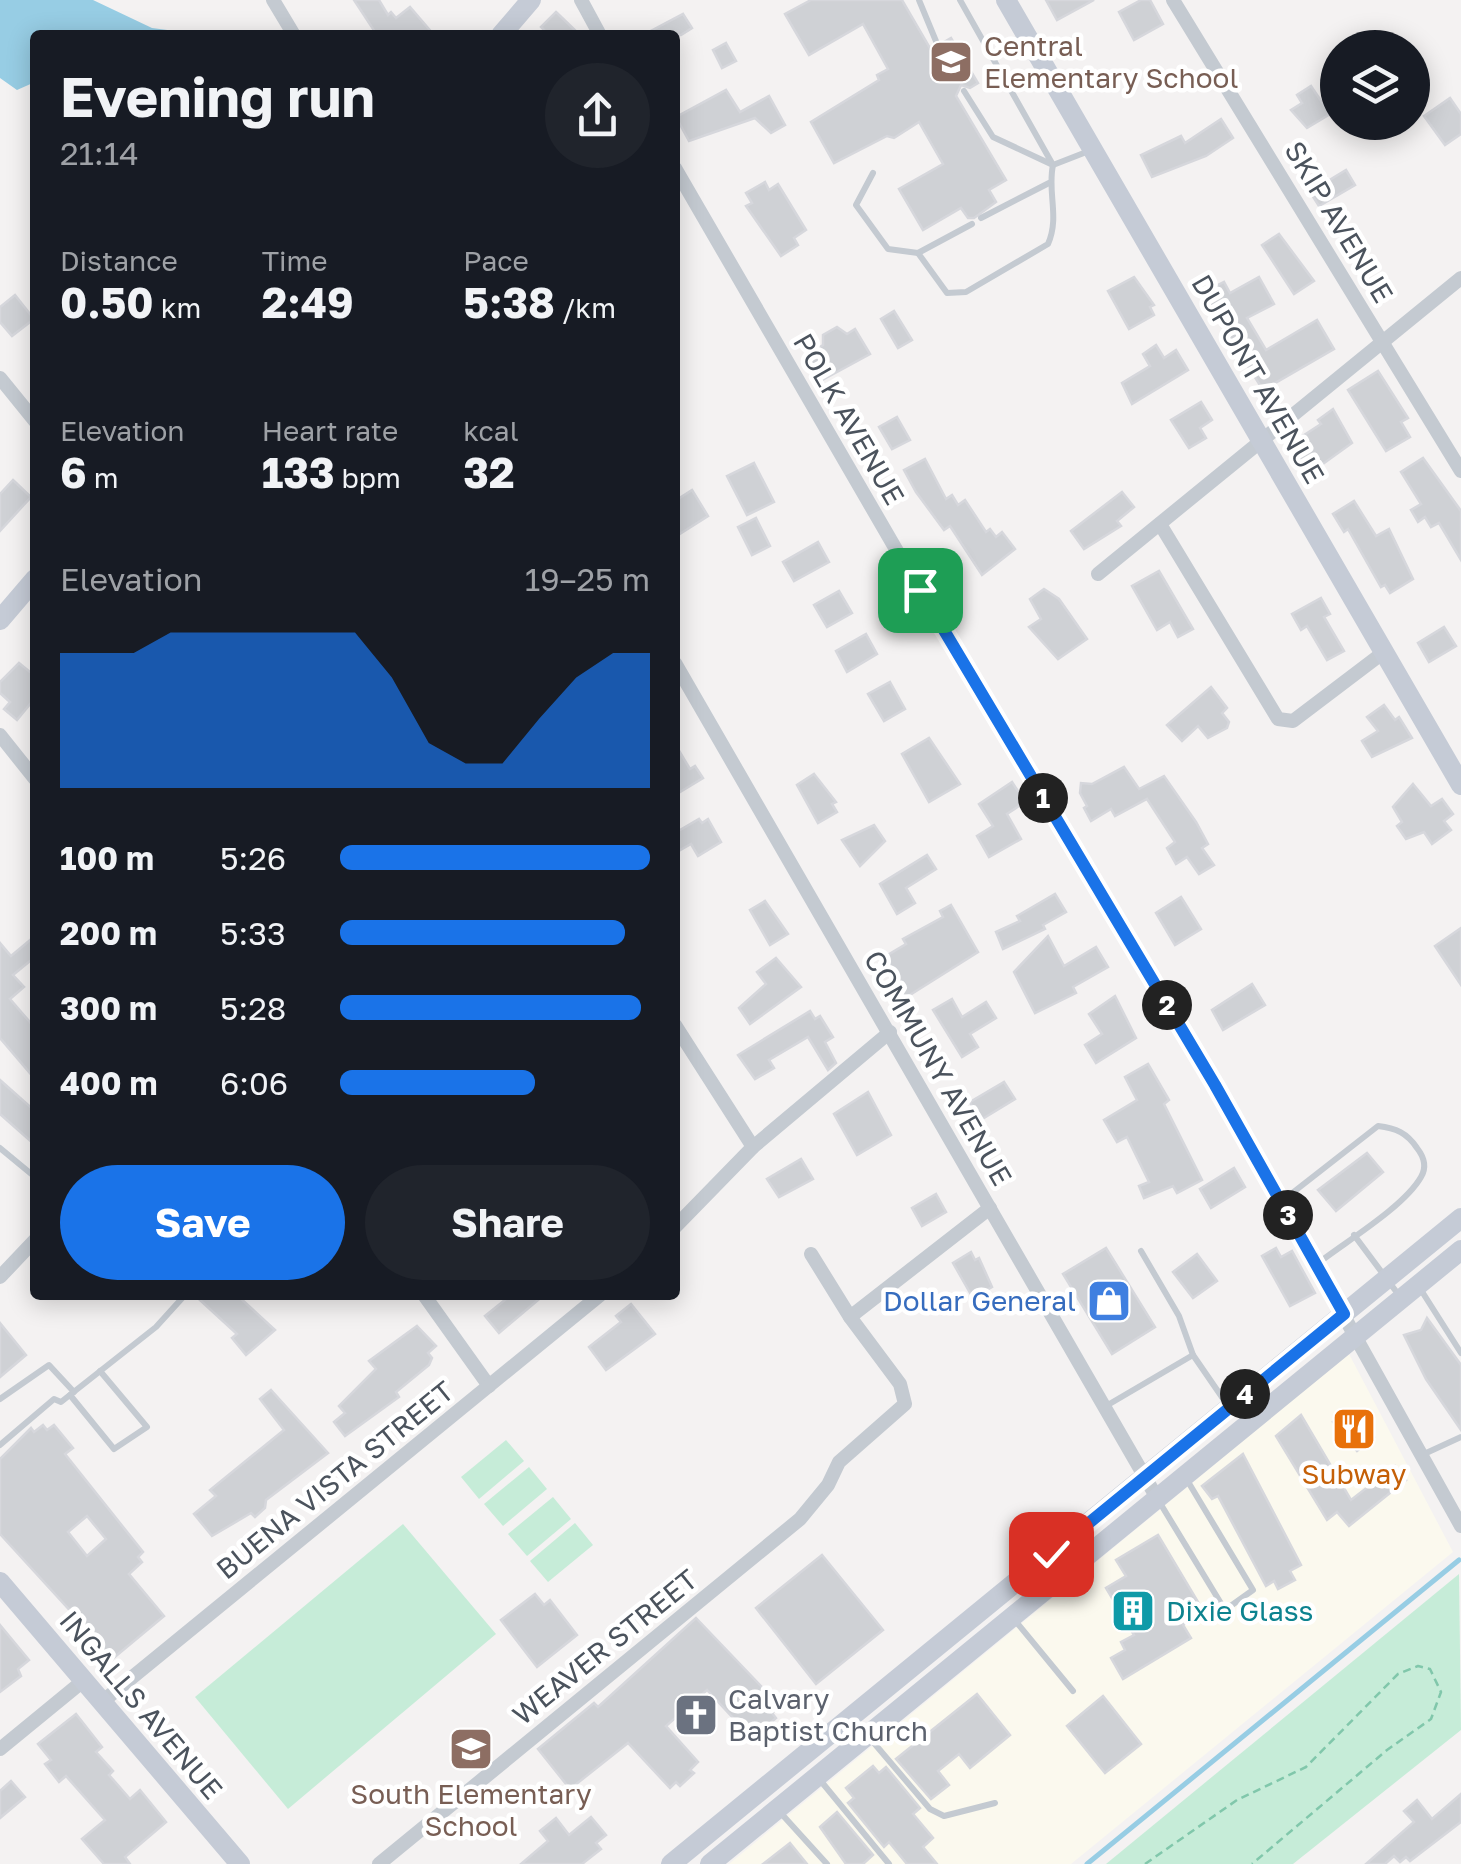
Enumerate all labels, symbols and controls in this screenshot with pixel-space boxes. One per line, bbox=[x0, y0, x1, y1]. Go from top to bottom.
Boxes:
place label: Central Elementary School bbox=[984, 29, 1238, 94]
map controls bbox=[1320, 30, 1430, 140]
button: layers bbox=[1320, 30, 1430, 140]
school or university icon: Central Elementary School bbox=[928, 39, 974, 85]
text: Evening run bbox=[60, 63, 375, 129]
button: share bbox=[545, 63, 650, 168]
text: 21:14 bbox=[60, 134, 139, 172]
street label: SKIP AVENUE bbox=[1278, 135, 1401, 308]
text: Distance bbox=[60, 244, 178, 277]
text: Time bbox=[262, 244, 328, 277]
text: Pace bbox=[463, 244, 529, 277]
street label: DUPONT AVENUE bbox=[1185, 268, 1332, 489]
text: 0.50 bbox=[60, 277, 154, 327]
text: 2:49 bbox=[262, 277, 354, 327]
text: 5:38 bbox=[463, 277, 555, 327]
text: km bbox=[154, 291, 201, 324]
text: /km bbox=[555, 291, 616, 324]
street label: POLK AVENUE bbox=[787, 327, 912, 510]
text: Elevation bbox=[60, 414, 185, 447]
text: Heart rate bbox=[262, 414, 398, 447]
text: kcal bbox=[463, 414, 519, 447]
text: 6 bbox=[60, 447, 87, 497]
text: 133 bbox=[262, 447, 335, 497]
text: 32 bbox=[463, 447, 515, 497]
text: m bbox=[87, 461, 118, 494]
text: bpm bbox=[335, 461, 401, 494]
pin bbox=[878, 548, 963, 633]
text: Elevation bbox=[60, 560, 202, 598]
text: 19–25 m bbox=[525, 560, 650, 598]
icon: arrive bbox=[893, 563, 948, 618]
pin: 1 bbox=[1018, 773, 1068, 823]
text: 1 bbox=[1036, 781, 1050, 814]
text: 100 m bbox=[60, 839, 154, 877]
text: 5:26 bbox=[220, 839, 286, 877]
text: 200 m bbox=[60, 914, 157, 952]
text: 5:33 bbox=[220, 914, 286, 952]
street label: COMMUNY AVENUE bbox=[858, 945, 1019, 1191]
pin: 2 bbox=[1142, 980, 1192, 1030]
text: 2 bbox=[1158, 988, 1176, 1021]
text: 300 m bbox=[60, 989, 157, 1027]
text: 5:28 bbox=[220, 989, 286, 1027]
text: 400 m bbox=[60, 1064, 158, 1102]
text: 6:06 bbox=[220, 1064, 288, 1102]
button: Save bbox=[60, 1165, 345, 1280]
button: Share bbox=[365, 1165, 650, 1280]
pin: 3 bbox=[1263, 1190, 1313, 1240]
text: 3 bbox=[1279, 1198, 1297, 1231]
shop icon: Dollar General bbox=[1086, 1278, 1132, 1324]
place label: Dollar General bbox=[883, 1284, 1076, 1317]
pin: 4 bbox=[1220, 1369, 1270, 1419]
street label: BUENA VISTA STREET bbox=[210, 1374, 460, 1585]
text: 4 bbox=[1236, 1377, 1254, 1410]
restaurant icon: Subway bbox=[1331, 1406, 1377, 1452]
place label: Subway bbox=[1302, 1457, 1407, 1490]
pin bbox=[1009, 1512, 1094, 1597]
icon: check bbox=[1024, 1527, 1079, 1582]
street label: WEAVER STREET bbox=[506, 1562, 704, 1731]
building icon: Dixie Glass bbox=[1110, 1588, 1156, 1634]
place label: Dixie Glass bbox=[1166, 1594, 1313, 1627]
street label: INGALLS AVENUE bbox=[53, 1604, 230, 1805]
place label: Calvary Baptist Church bbox=[728, 1682, 928, 1747]
church icon: Calvary Baptist Church bbox=[673, 1692, 719, 1738]
school or university icon: South Elementary School bbox=[448, 1726, 494, 1772]
place label: South Elementary School bbox=[350, 1777, 592, 1842]

